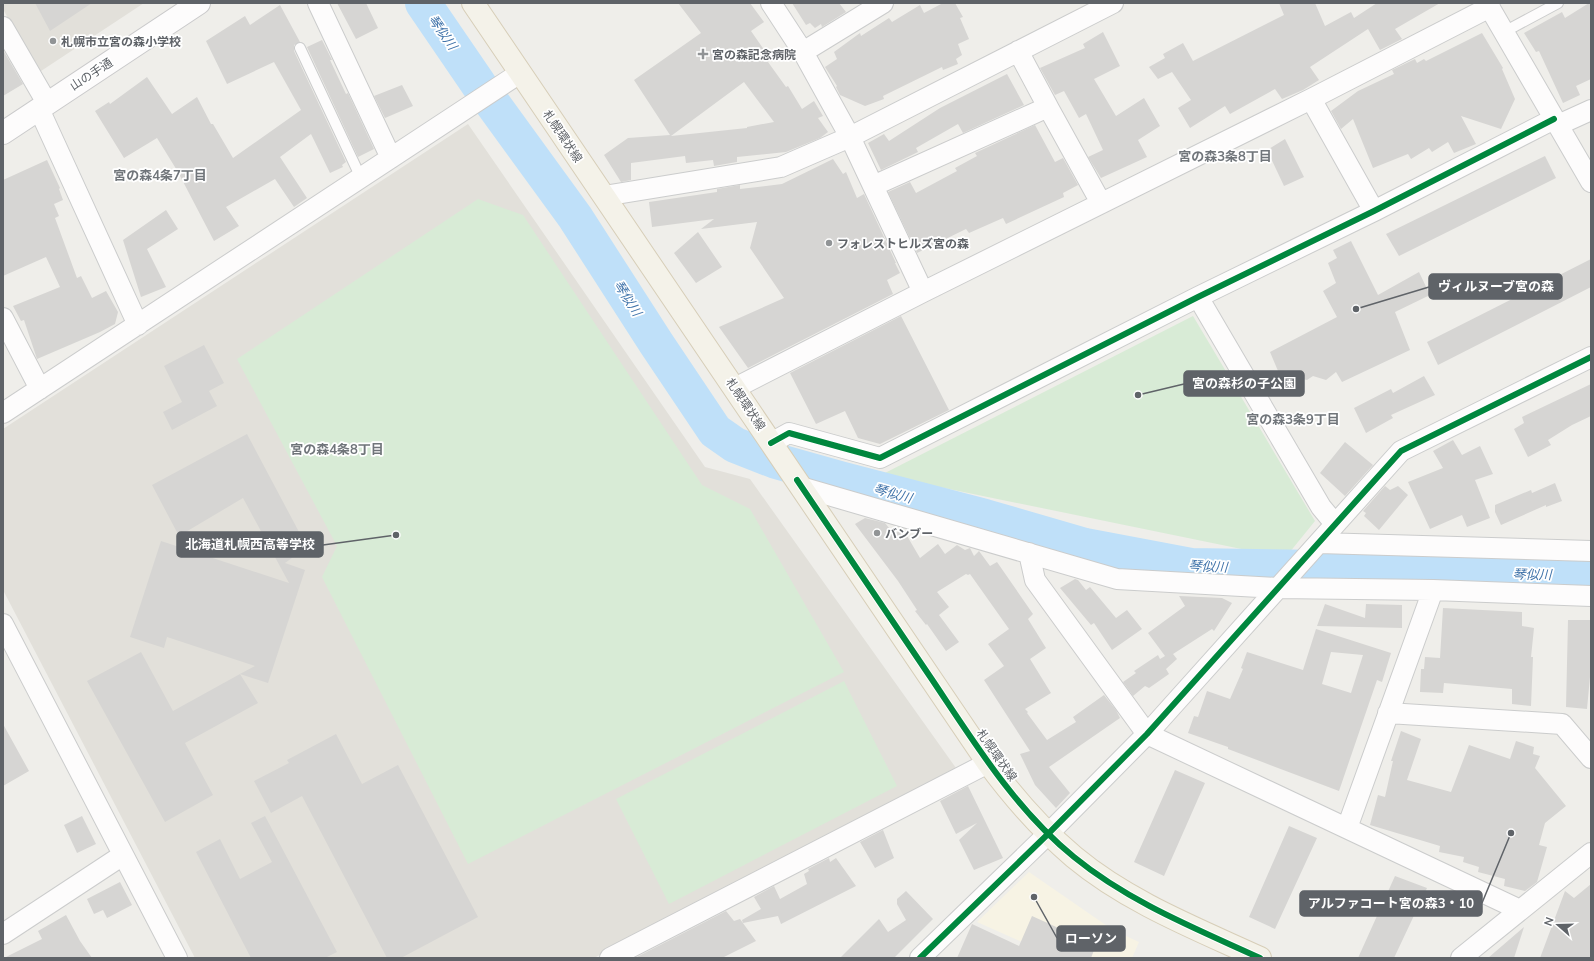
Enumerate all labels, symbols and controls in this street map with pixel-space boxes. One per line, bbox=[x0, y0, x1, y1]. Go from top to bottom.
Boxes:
water label: 琴似川 bbox=[425, 11, 462, 54]
place label: 札幌市立宮の森小学校 bbox=[61, 34, 181, 49]
marker: 札幌市立宮の森小学校 bbox=[48, 36, 58, 46]
place label: 宮の森記念病院 bbox=[712, 47, 796, 62]
marker: 宮の森記念病院 bbox=[697, 48, 709, 60]
street label: 山の手通 bbox=[67, 55, 115, 93]
street label: 札幌環状線 bbox=[540, 107, 586, 165]
district label: 宮の森3条8丁目 bbox=[1178, 148, 1272, 164]
district label: 宮の森4条7丁目 bbox=[113, 167, 207, 183]
place label: フォレストヒルズ宮の森 bbox=[837, 236, 969, 251]
marker: フォレストヒルズ宮の森 bbox=[824, 238, 834, 248]
callout: ヴィルヌーブ宮の森 bbox=[1429, 274, 1562, 299]
water label: 琴似川 bbox=[611, 277, 646, 320]
text: ヴィルヌーブ宮の森 bbox=[1438, 278, 1554, 294]
callout: 宮の森杉の子公園 bbox=[1184, 371, 1304, 396]
street label: 札幌環状線 bbox=[723, 375, 769, 433]
text: 宮の森杉の子公園 bbox=[1192, 375, 1296, 391]
district label: 宮の森3条9丁目 bbox=[1246, 411, 1340, 427]
district label: 宮の森4条8丁目 bbox=[290, 441, 384, 457]
water label: 琴似川 bbox=[872, 480, 916, 506]
place label: バンブー bbox=[885, 526, 933, 541]
marker: バンブー bbox=[872, 528, 882, 538]
callout: 北海道札幌西高等学校 bbox=[177, 532, 323, 557]
text: 北海道札幌西高等学校 bbox=[185, 536, 315, 552]
water label: 琴似川 bbox=[1188, 557, 1230, 575]
water label: 琴似川 bbox=[1512, 566, 1554, 582]
street label: 札幌環状線 bbox=[974, 726, 1020, 784]
callout: アルファコート宮の森3・10 bbox=[1300, 891, 1482, 916]
text: アルファコート宮の森3・10 bbox=[1308, 895, 1474, 911]
north arrow bbox=[1538, 905, 1578, 945]
text: N bbox=[1541, 915, 1557, 928]
callout: ローソン bbox=[1057, 926, 1125, 951]
text: ローソン bbox=[1065, 930, 1117, 946]

